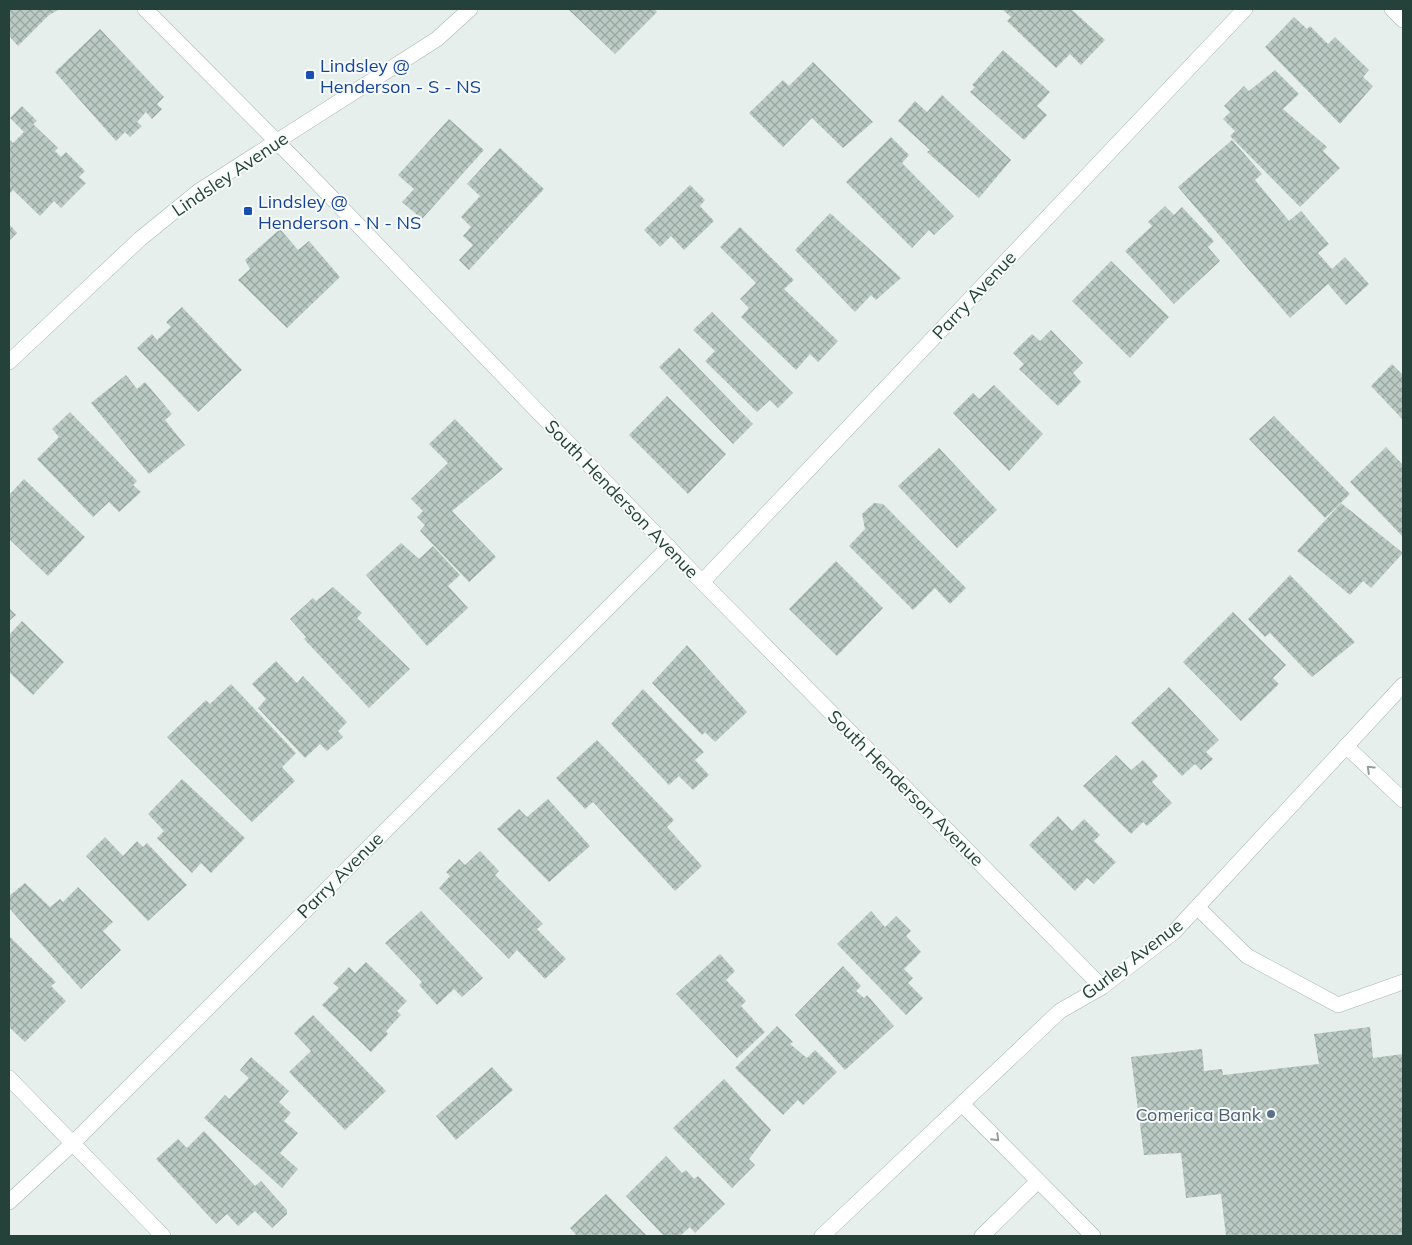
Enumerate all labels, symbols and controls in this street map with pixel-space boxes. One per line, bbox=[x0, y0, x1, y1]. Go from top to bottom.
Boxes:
place label: Lindsley @ Henderson - S - NS bbox=[320, 54, 481, 98]
marker: Lindsley @ Henderson - S - NS bbox=[304, 69, 316, 81]
street label: Lindsley Avenue bbox=[167, 127, 293, 221]
place label: Lindsley @ Henderson - N - NS bbox=[258, 190, 421, 234]
marker: Lindsley @ Henderson - N - NS bbox=[242, 205, 254, 217]
street label: Parry Avenue bbox=[927, 246, 1021, 344]
street label: South Henderson Avenue bbox=[540, 415, 704, 583]
street label: South Henderson Avenue bbox=[823, 705, 989, 871]
one-way arrow bbox=[1367, 766, 1376, 775]
street label: Parry Avenue bbox=[292, 827, 388, 923]
street label: Gurley Avenue bbox=[1077, 913, 1187, 1005]
place label: Comerica Bank bbox=[1135, 1103, 1262, 1126]
marker: Comerica Bank bbox=[1265, 1108, 1277, 1120]
one-way arrow bbox=[990, 1133, 999, 1142]

